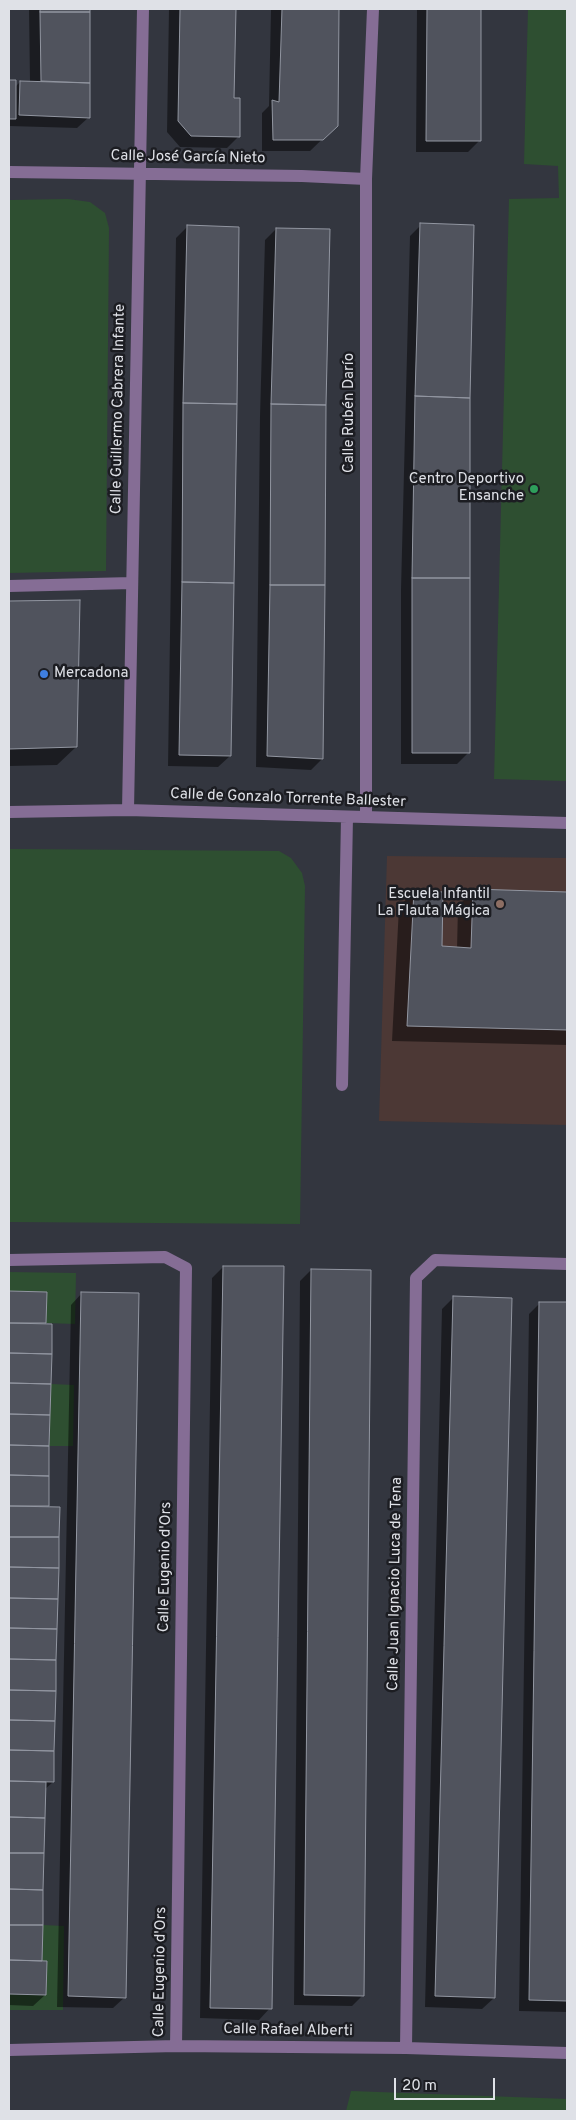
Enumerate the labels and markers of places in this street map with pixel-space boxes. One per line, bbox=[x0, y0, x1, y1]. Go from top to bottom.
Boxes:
place label: Centro Deportivo Ensanche bbox=[409, 471, 524, 506]
marker: Centro Deportivo Ensanche bbox=[528, 483, 540, 495]
place label: Mercadona bbox=[54, 665, 128, 683]
marker: Mercadona bbox=[38, 668, 50, 680]
place label: Escuela Infantil La Flauta Mágica bbox=[377, 886, 490, 921]
marker: Escuela Infantil La Flauta Mágica bbox=[494, 898, 506, 910]

